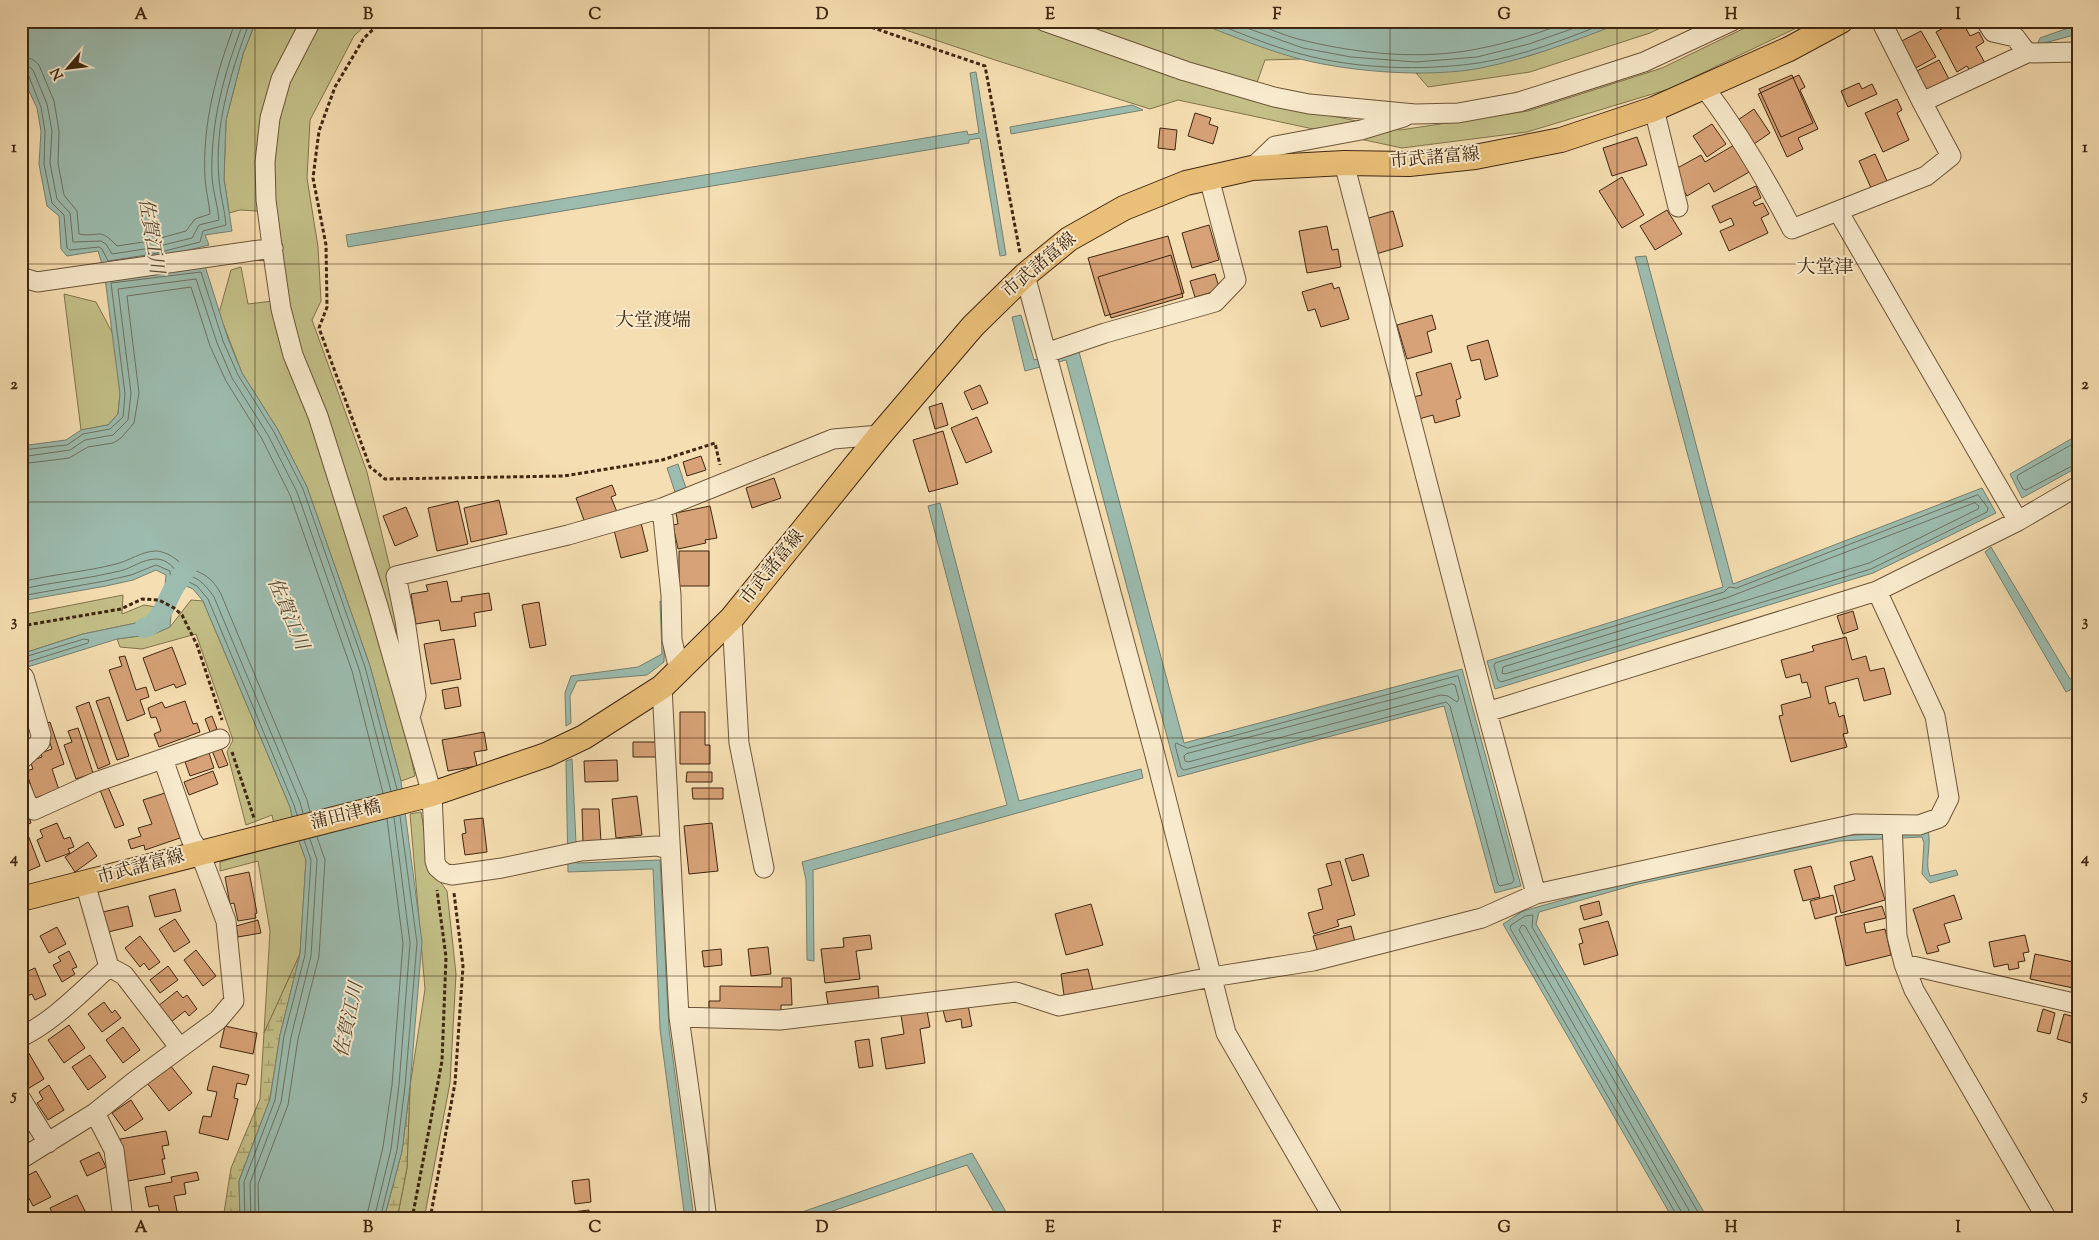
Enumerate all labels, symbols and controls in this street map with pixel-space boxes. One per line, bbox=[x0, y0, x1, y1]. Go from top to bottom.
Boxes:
text: A bbox=[135, 4, 148, 27]
text: B bbox=[363, 4, 373, 27]
text: C bbox=[589, 4, 602, 27]
text: D bbox=[816, 4, 829, 27]
text: E bbox=[1045, 4, 1055, 27]
text: F bbox=[1273, 4, 1282, 27]
text: G bbox=[1497, 4, 1511, 27]
text: H bbox=[1725, 4, 1738, 27]
text: I bbox=[1955, 4, 1961, 27]
north arrow bbox=[42, 42, 92, 92]
text: N bbox=[47, 64, 70, 83]
text: 1 bbox=[11, 137, 17, 160]
text: 1 bbox=[2082, 137, 2088, 160]
street label: 市武諸富線 bbox=[1389, 142, 1481, 176]
water label: 佐賀江川 bbox=[131, 196, 170, 278]
street label: 市武諸富線 bbox=[997, 227, 1083, 305]
district label: 大堂津 bbox=[1796, 255, 1854, 282]
district label: 大堂渡端 bbox=[615, 308, 691, 335]
text: 2 bbox=[10, 374, 18, 397]
text: 2 bbox=[2081, 374, 2089, 397]
street label: 市武諸富線 bbox=[735, 525, 811, 611]
water label: 佐賀江川 bbox=[260, 574, 315, 656]
text: 3 bbox=[11, 611, 18, 634]
text: 3 bbox=[2082, 611, 2089, 634]
street label: 蒲田津橋 bbox=[308, 795, 384, 837]
street label: 市武諸富線 bbox=[94, 844, 188, 892]
text: 4 bbox=[9, 848, 18, 871]
text: 4 bbox=[2080, 848, 2089, 871]
water label: 佐賀江川 bbox=[329, 978, 372, 1060]
text: 5 bbox=[9, 1085, 17, 1108]
text: 5 bbox=[2080, 1085, 2088, 1108]
text: A bbox=[135, 1217, 148, 1240]
text: B bbox=[363, 1217, 373, 1240]
text: C bbox=[589, 1217, 602, 1240]
text: D bbox=[816, 1217, 829, 1240]
text: E bbox=[1045, 1217, 1055, 1240]
text: F bbox=[1273, 1217, 1282, 1240]
text: G bbox=[1497, 1217, 1511, 1240]
text: H bbox=[1725, 1217, 1738, 1240]
text: I bbox=[1955, 1217, 1961, 1240]

